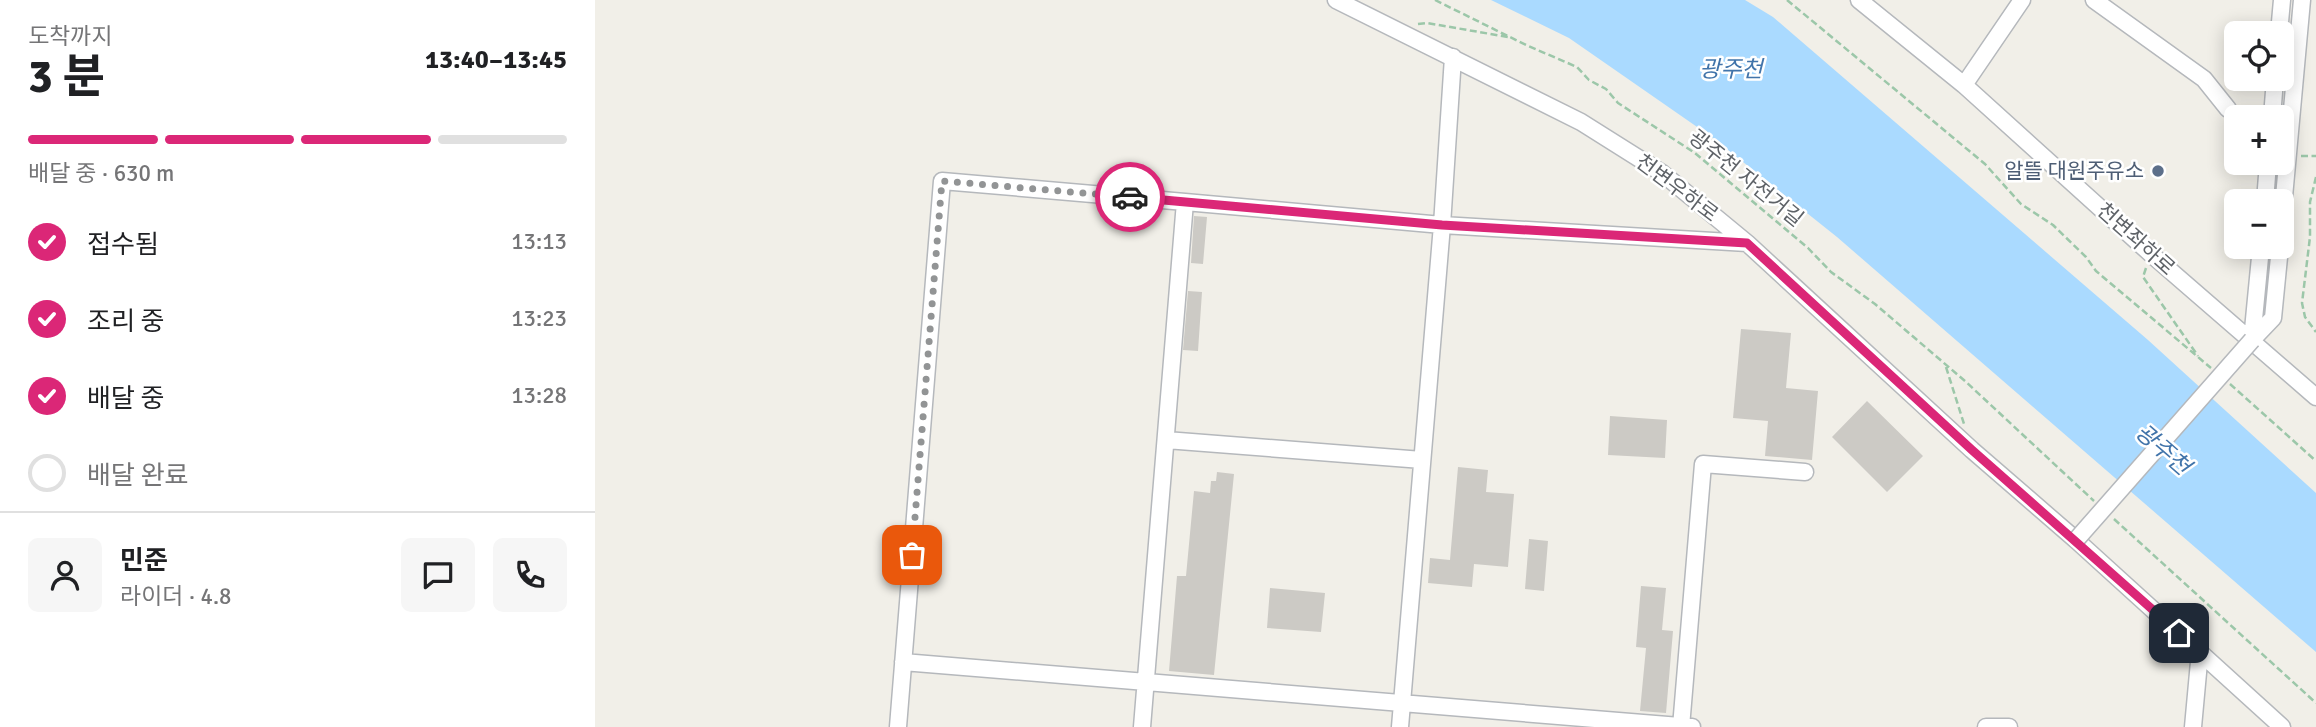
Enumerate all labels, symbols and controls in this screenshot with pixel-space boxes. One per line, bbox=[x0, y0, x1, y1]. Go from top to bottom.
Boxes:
map controls bbox=[2224, 21, 2294, 259]
button: locate bbox=[2224, 21, 2294, 91]
text: 도착까지 bbox=[28, 22, 113, 51]
text: 13:40–13:45 bbox=[425, 44, 567, 76]
text: 3 분 bbox=[28, 49, 105, 105]
water label: 광주천 bbox=[1699, 55, 1766, 84]
button: + bbox=[2224, 105, 2294, 175]
street label: 광주천 자전거길 bbox=[1683, 124, 1809, 232]
street label: 천변우하로 bbox=[1631, 149, 1723, 227]
place label: 알뜰 대원주유소 bbox=[2004, 158, 2144, 184]
text: 배달 중 · 630 m bbox=[28, 159, 174, 188]
courier bbox=[1095, 162, 1165, 232]
marker: 알뜰 대원주유소 bbox=[2150, 163, 2166, 179]
icon: car bbox=[1111, 178, 1149, 216]
button: − bbox=[2224, 189, 2294, 259]
street label: 천변좌하로 bbox=[2091, 197, 2181, 281]
icon: check bbox=[28, 223, 66, 261]
text: 13:13 bbox=[511, 227, 567, 256]
text: 접수됨 bbox=[87, 229, 159, 261]
icon: check bbox=[28, 300, 66, 338]
text: 13:23 bbox=[511, 304, 567, 333]
text: 조리 중 bbox=[87, 306, 164, 338]
icon: check bbox=[28, 377, 66, 415]
text: 13:28 bbox=[511, 381, 567, 410]
text: 배달 중 bbox=[87, 383, 164, 415]
water label: 광주천 bbox=[2129, 418, 2198, 483]
text: 배달 완료 bbox=[87, 460, 188, 492]
pin bbox=[882, 525, 942, 585]
icon: bag bbox=[893, 536, 931, 574]
button: person bbox=[28, 538, 102, 612]
button: chat bbox=[401, 538, 475, 612]
button: phone bbox=[493, 538, 567, 612]
text: 민준 bbox=[120, 545, 168, 577]
text: 라이더 · 4.8 bbox=[120, 582, 232, 611]
pin bbox=[2149, 603, 2209, 663]
icon: home bbox=[2160, 614, 2198, 652]

